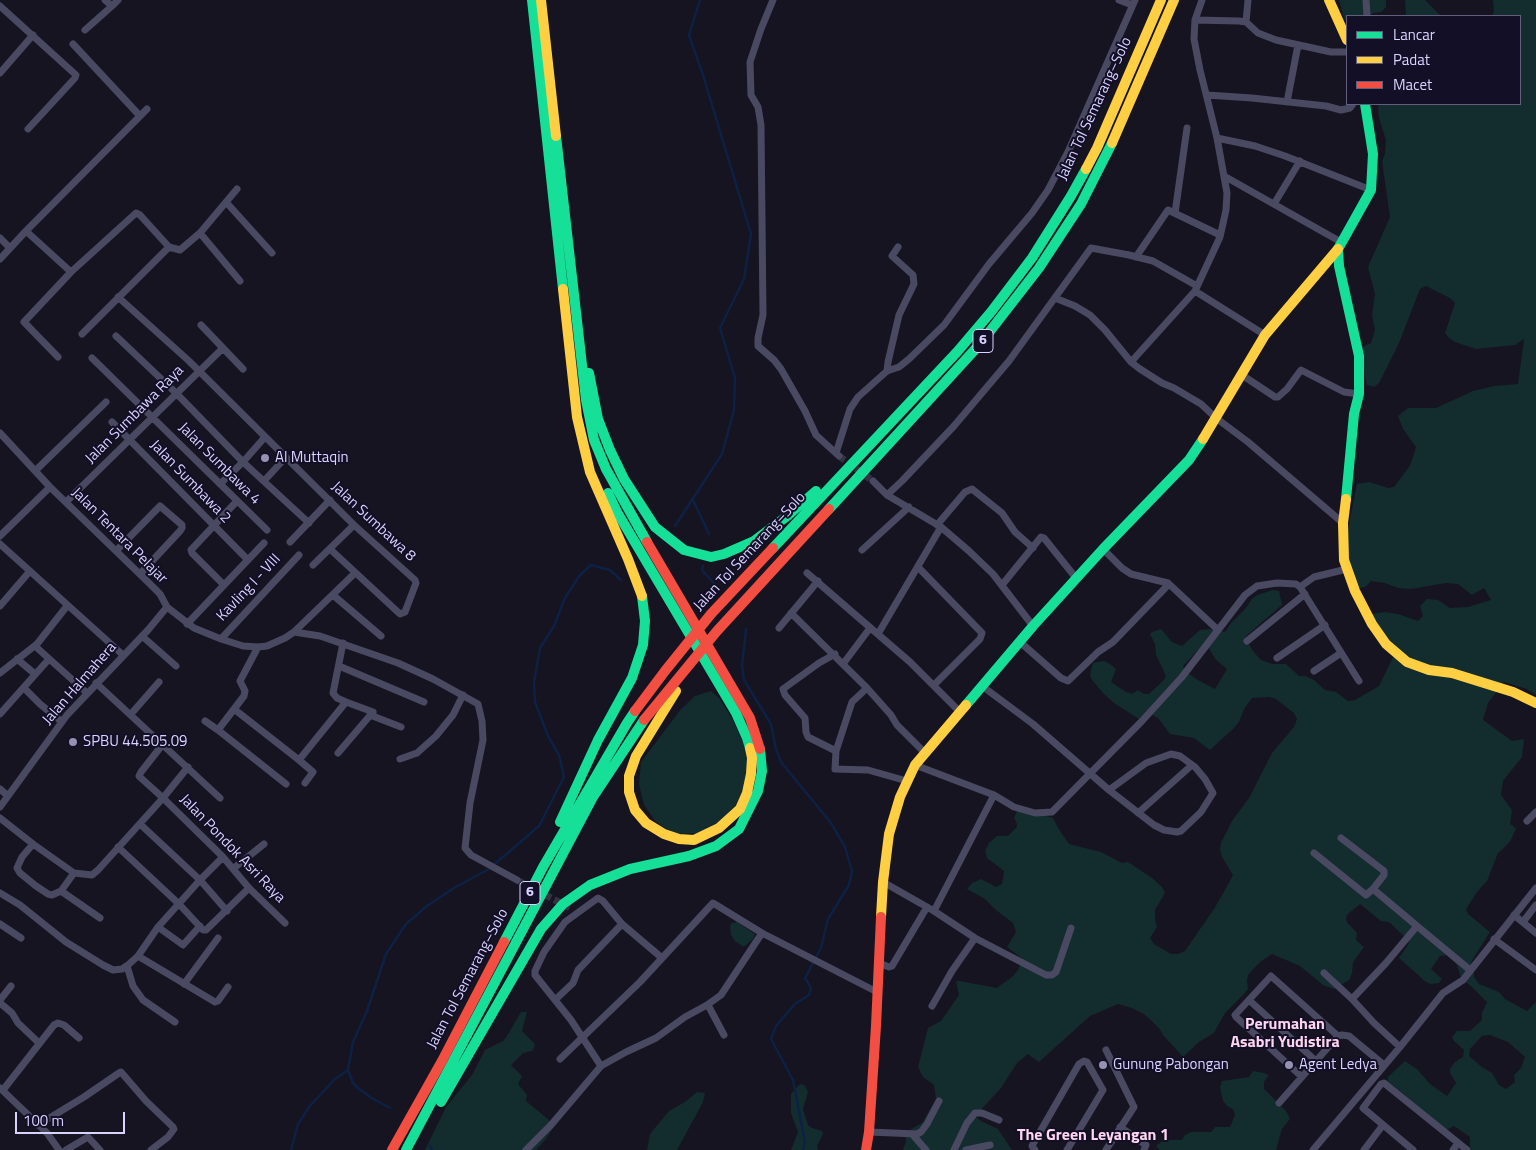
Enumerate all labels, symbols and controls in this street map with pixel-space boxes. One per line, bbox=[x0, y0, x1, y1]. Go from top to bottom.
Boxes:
legend bbox=[1346, 15, 1521, 105]
text: Lancar bbox=[1393, 23, 1435, 46]
street label: Jalan Tol Semarang–Solo bbox=[1054, 35, 1136, 183]
text: Padat bbox=[1393, 48, 1430, 71]
text: Macet bbox=[1393, 73, 1432, 96]
road number: 6 bbox=[973, 330, 993, 352]
street label: Jalan Sumbawa Raya bbox=[82, 362, 188, 468]
street label: Jalan Sumbawa 4 bbox=[174, 419, 264, 509]
street label: Jalan Sumbawa 2 bbox=[146, 437, 234, 527]
place label: Al Muttaqin bbox=[275, 449, 349, 467]
marker: Al Muttaqin bbox=[259, 452, 271, 464]
street label: Jalan Sumbawa 8 bbox=[327, 478, 419, 566]
street label: Jalan Tentara Pelajar bbox=[67, 484, 171, 588]
street label: Jalan Tol Semarang–Solo bbox=[690, 489, 810, 615]
street label: Kavling I - VIII bbox=[213, 551, 285, 625]
street label: Jalan Halmahera bbox=[39, 639, 121, 729]
place label: SPBU 44.505.09 bbox=[83, 733, 188, 751]
marker: SPBU 44.505.09 bbox=[67, 736, 79, 748]
street label: Jalan Pondok Asri Raya bbox=[175, 791, 289, 907]
road number: 6 bbox=[520, 881, 540, 904]
street label: Jalan Tol Semarang–Solo bbox=[423, 906, 513, 1052]
district label: Perumahan Asabri Yudistira bbox=[1230, 1015, 1340, 1053]
place label: Gunung Pabongan bbox=[1113, 1056, 1229, 1074]
place label: Agent Ledya bbox=[1299, 1056, 1377, 1074]
marker: Gunung Pabongan bbox=[1097, 1059, 1109, 1071]
marker: Agent Ledya bbox=[1283, 1059, 1295, 1071]
scale bar bbox=[18, 1102, 128, 1134]
text: 100 m bbox=[23, 1109, 64, 1132]
district label: The Green Leyangan 1 bbox=[1017, 1126, 1169, 1146]

